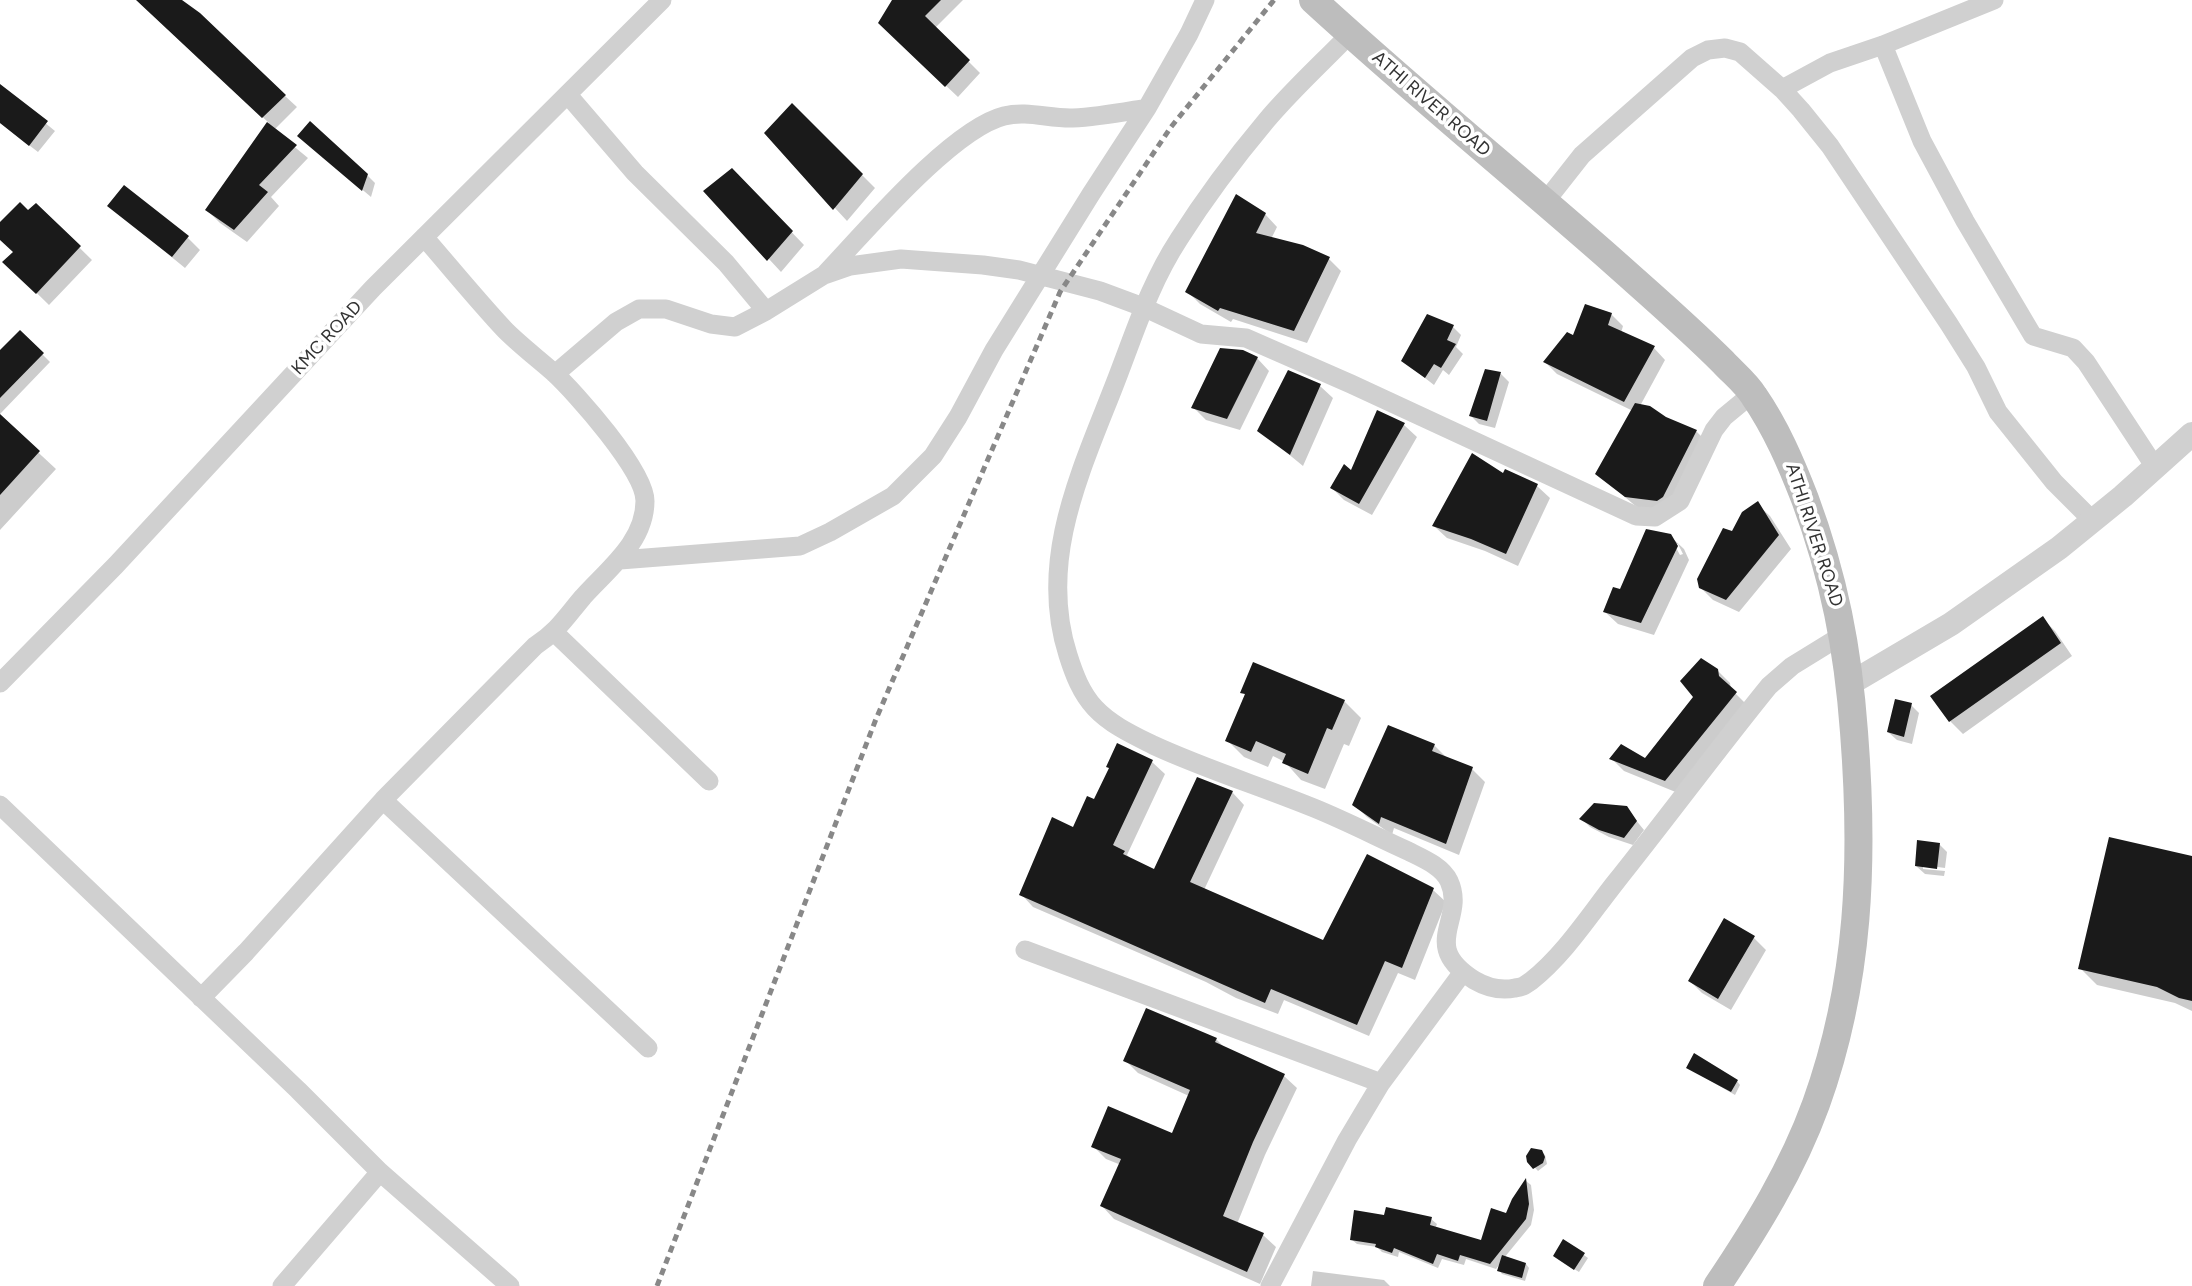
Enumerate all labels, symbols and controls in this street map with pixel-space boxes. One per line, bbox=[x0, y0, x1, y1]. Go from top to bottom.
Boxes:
street label: ATHI RIVER ROAD bbox=[1367, 47, 1495, 161]
street label: KMC ROAD bbox=[287, 296, 367, 380]
street label: ATHI RIVER ROAD bbox=[1781, 461, 1847, 609]

